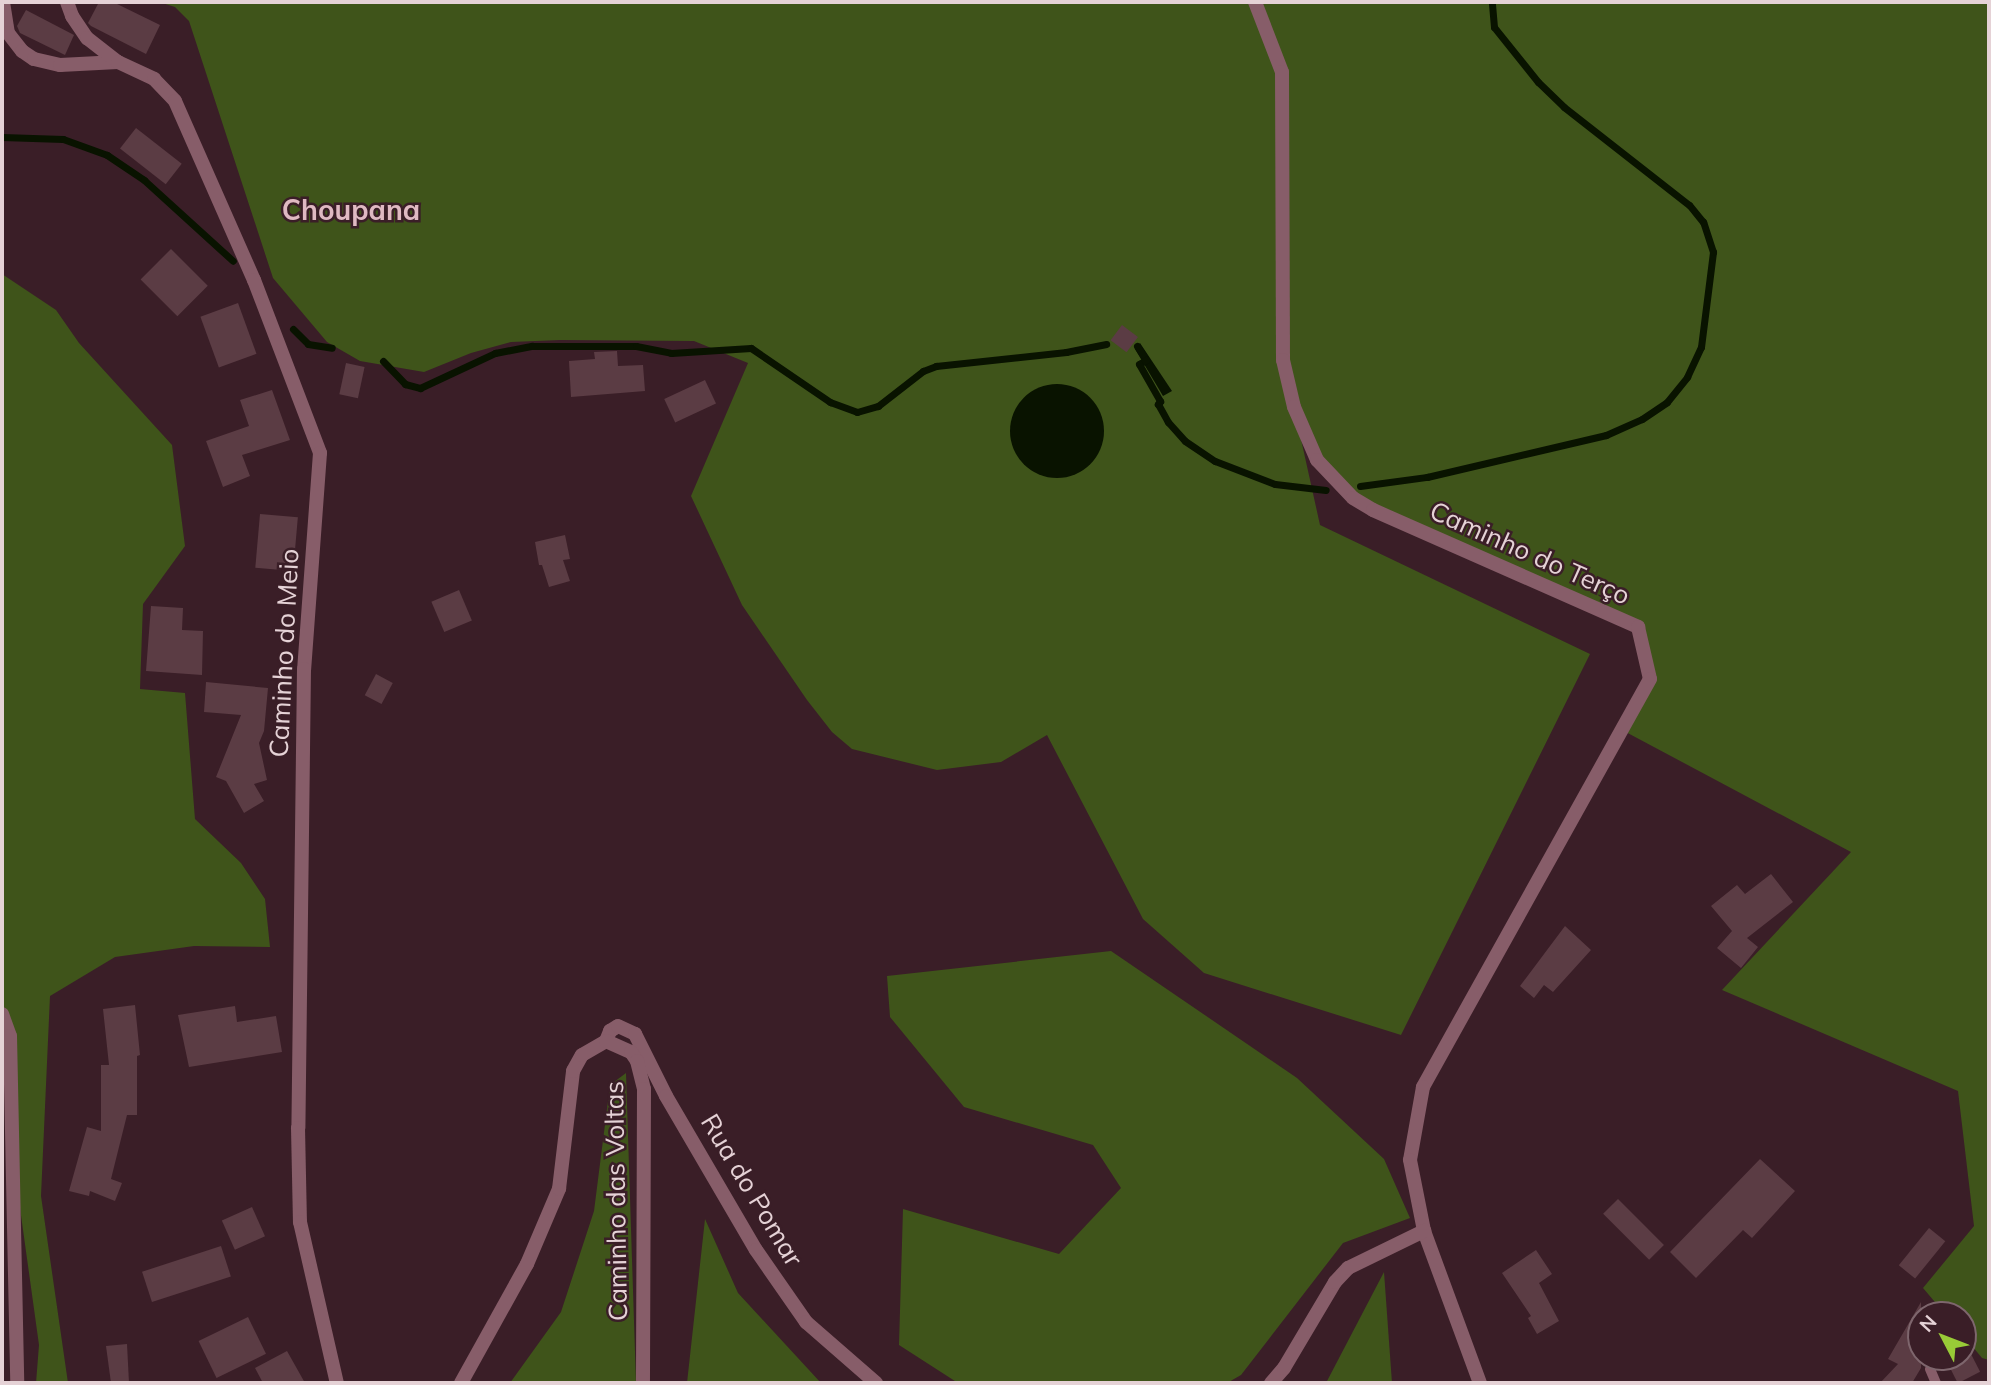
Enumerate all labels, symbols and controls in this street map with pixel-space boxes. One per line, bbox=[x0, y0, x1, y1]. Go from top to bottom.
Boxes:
district label: Choupana bbox=[282, 193, 420, 227]
street label: Caminho do Terço bbox=[1425, 495, 1635, 611]
street label: Caminho do Meio bbox=[263, 548, 305, 758]
street label: Caminho das Voltas bbox=[598, 1081, 634, 1321]
street label: Rua do Pomar bbox=[694, 1108, 810, 1272]
north arrow bbox=[1907, 1301, 1977, 1371]
text: N bbox=[1914, 1310, 1942, 1337]

